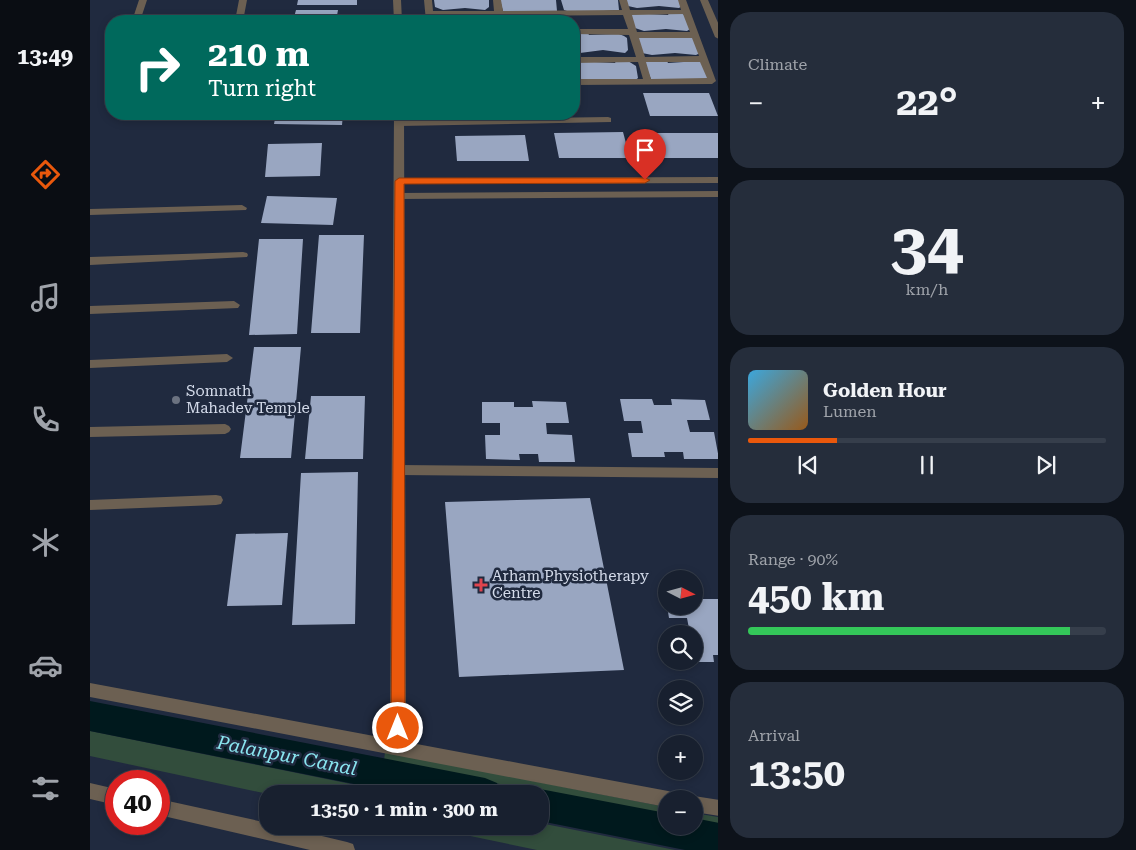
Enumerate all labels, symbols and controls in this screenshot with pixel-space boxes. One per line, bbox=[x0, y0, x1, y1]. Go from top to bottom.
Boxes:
text: 210 m bbox=[208, 34, 309, 75]
icon: right bbox=[125, 35, 190, 100]
text: 13:49 bbox=[17, 44, 73, 69]
text: Climate bbox=[748, 55, 807, 74]
text: Turn right bbox=[208, 76, 316, 101]
text: 22° bbox=[896, 80, 958, 124]
text: − bbox=[748, 87, 764, 120]
text: + bbox=[1090, 87, 1106, 120]
pin bbox=[624, 129, 666, 180]
icon: arrive bbox=[631, 136, 659, 164]
icon: directions bbox=[28, 157, 63, 192]
text: 34 bbox=[891, 209, 963, 285]
icon: music bbox=[28, 280, 63, 315]
text: km/h bbox=[906, 280, 948, 299]
text: Golden Hour bbox=[823, 379, 947, 402]
place label: Somnath Mahadev Temple bbox=[186, 382, 310, 417]
marker: Somnath Mahadev Temple bbox=[170, 394, 182, 406]
icon: phone bbox=[28, 402, 63, 437]
text: Lumen bbox=[823, 402, 877, 421]
icon: previous bbox=[794, 451, 822, 479]
icon: pause bbox=[913, 451, 941, 479]
icon: next bbox=[1032, 451, 1060, 479]
icon: climate bbox=[28, 525, 63, 560]
text: Range · 90% bbox=[748, 550, 838, 569]
place label: Arham Physiotherapy Centre bbox=[492, 567, 649, 602]
north arrow bbox=[658, 570, 702, 615]
map controls bbox=[658, 570, 703, 835]
text: 450 km bbox=[748, 575, 884, 619]
marker: Arham Physiotherapy Centre bbox=[474, 578, 488, 592]
button: search bbox=[658, 625, 703, 670]
icon: car bbox=[28, 648, 63, 683]
button: layers bbox=[658, 680, 703, 725]
position arrow bbox=[371, 701, 423, 753]
text: Arrival bbox=[748, 726, 800, 745]
water label: Palanpur Canal bbox=[214, 730, 359, 780]
button: + bbox=[658, 735, 703, 780]
text: 13:50 bbox=[748, 751, 845, 795]
speed limit sign: 40 bbox=[105, 770, 170, 835]
icon: filters bbox=[28, 771, 63, 806]
button: − bbox=[658, 790, 703, 835]
text: 13:50 · 1 min · 300 m bbox=[310, 798, 498, 821]

